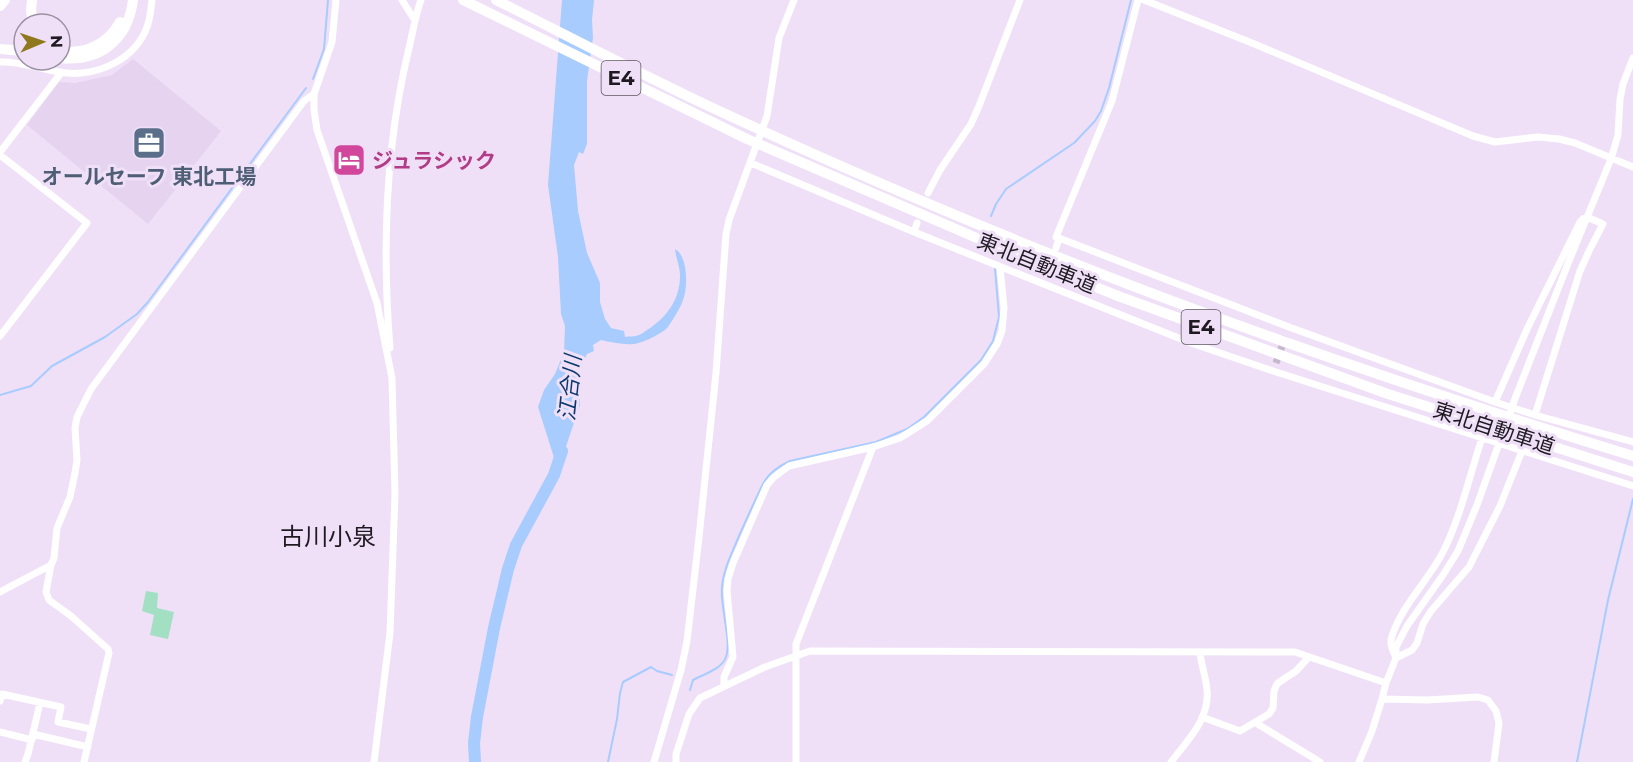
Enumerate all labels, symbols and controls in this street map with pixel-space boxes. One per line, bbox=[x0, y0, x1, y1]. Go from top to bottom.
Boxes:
north arrow bbox=[12, 12, 72, 72]
text: N bbox=[47, 35, 66, 48]
road number: E4 bbox=[602, 61, 640, 95]
office icon: オールセーフ 東北工場 bbox=[131, 125, 167, 161]
hotel icon: ジュラシック bbox=[331, 142, 367, 178]
place label: ジュラシック bbox=[372, 148, 496, 173]
place label: オールセーフ 東北工場 bbox=[42, 164, 256, 189]
street label: 東北自動車道 bbox=[974, 228, 1100, 298]
road number: E4 bbox=[1182, 310, 1220, 344]
water label: 江合川 bbox=[553, 352, 587, 422]
street label: 東北自動車道 bbox=[1430, 397, 1558, 459]
district label: 古川小泉 bbox=[280, 522, 376, 551]

